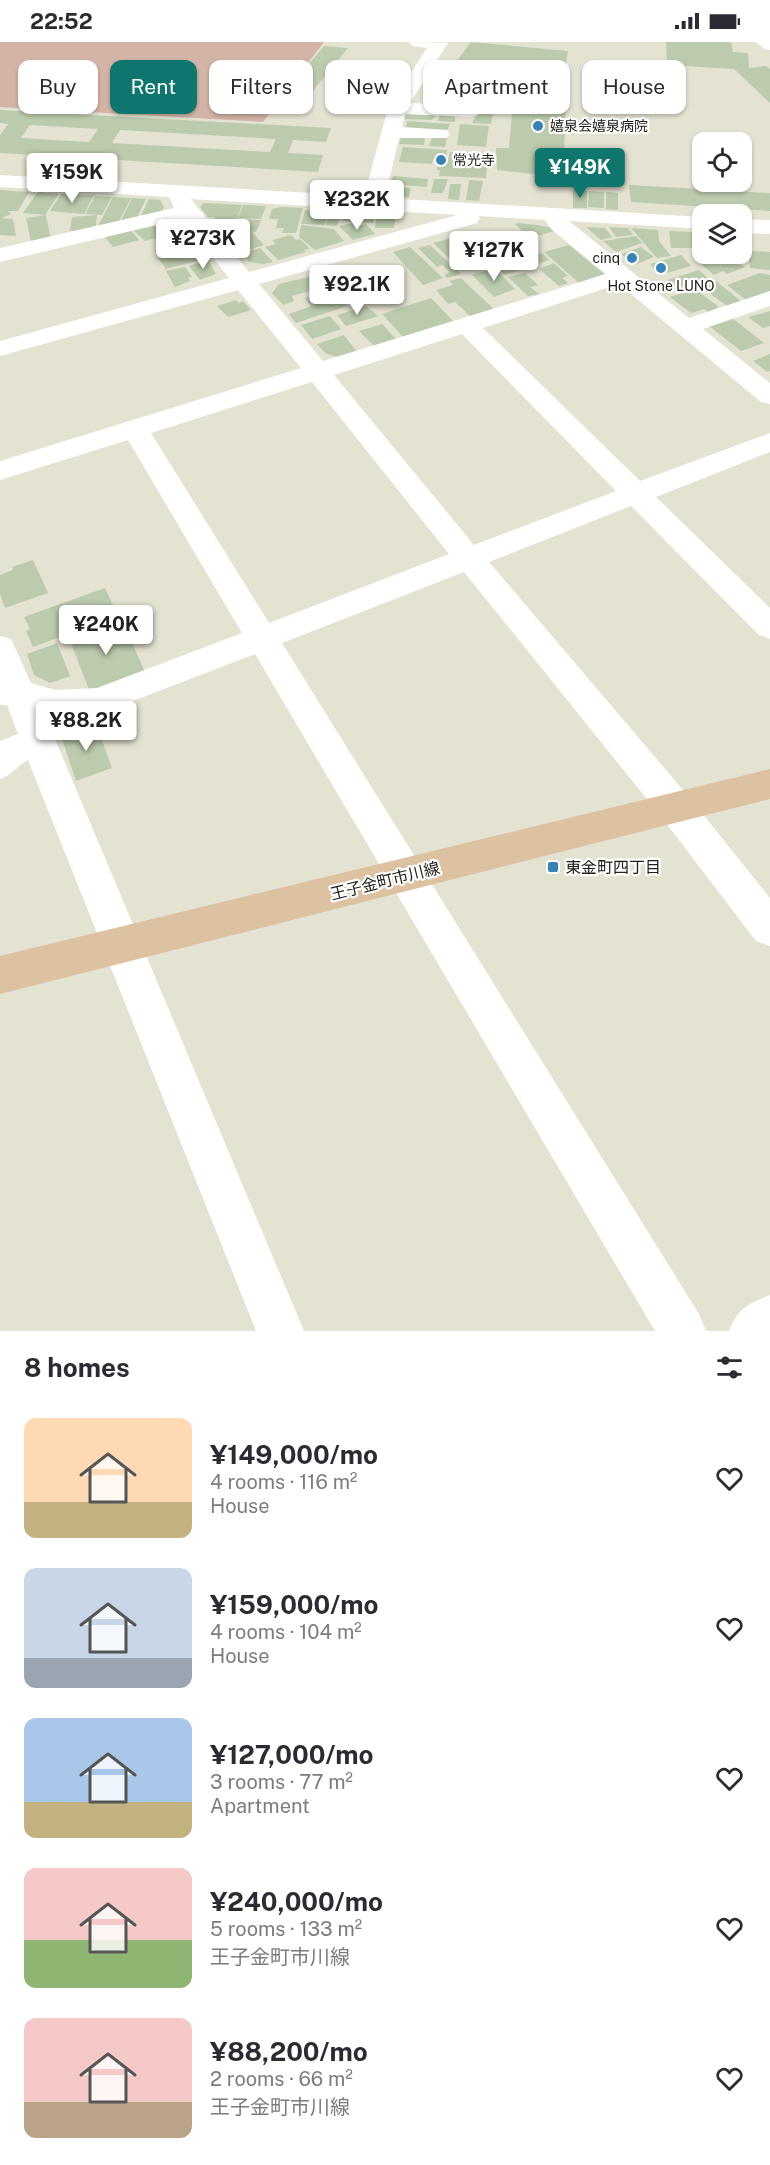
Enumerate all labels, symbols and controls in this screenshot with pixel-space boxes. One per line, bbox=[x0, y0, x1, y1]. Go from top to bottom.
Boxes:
text: 22:52 bbox=[30, 8, 93, 34]
chip: Buy bbox=[18, 60, 98, 114]
chip: Rent bbox=[110, 60, 197, 114]
chip: Filters bbox=[209, 60, 313, 114]
chip: New bbox=[325, 60, 411, 114]
chip: Apartment bbox=[423, 60, 570, 114]
chip: House bbox=[582, 60, 686, 114]
place label: 嬉泉会嬉泉病院 bbox=[550, 118, 648, 134]
marker: 嬉泉会嬉泉病院 bbox=[531, 119, 545, 133]
map controls bbox=[692, 132, 752, 264]
button: locate bbox=[692, 132, 752, 192]
pin: ¥149K bbox=[538, 148, 622, 199]
place label: 常光寺 bbox=[453, 152, 495, 168]
pin: ¥159K bbox=[30, 153, 114, 204]
marker: 常光寺 bbox=[434, 153, 448, 167]
text: ¥149K bbox=[549, 155, 611, 179]
text: ¥159K bbox=[41, 160, 103, 184]
pin: ¥232K bbox=[315, 180, 399, 231]
text: ¥232K bbox=[324, 187, 390, 211]
button: layers bbox=[692, 204, 752, 264]
pin: ¥273K bbox=[161, 219, 245, 270]
text: ¥273K bbox=[170, 226, 236, 250]
pin: ¥127K bbox=[452, 231, 536, 282]
text: ¥127K bbox=[463, 238, 525, 262]
place label: cinq bbox=[593, 250, 620, 266]
marker: cinq bbox=[625, 251, 639, 265]
marker: Hot Stone LUNO bbox=[654, 261, 668, 275]
pin: ¥92.1K bbox=[308, 265, 406, 316]
text: ¥92.1K bbox=[323, 272, 391, 296]
place label: Hot Stone LUNO bbox=[607, 278, 715, 294]
pin: ¥240K bbox=[64, 605, 148, 656]
text: ¥240K bbox=[73, 612, 139, 636]
pin: ¥88.2K bbox=[37, 701, 135, 752]
text: ¥88.2K bbox=[50, 708, 122, 732]
street label: 王子金町市川線 bbox=[328, 858, 442, 904]
place label: 東金町四丁目 bbox=[565, 858, 661, 877]
marker: 東金町四丁目 bbox=[546, 860, 560, 874]
icon: filters bbox=[713, 1351, 746, 1384]
text: 8 homes bbox=[24, 1352, 130, 1383]
text: ¥149,000/mo bbox=[210, 1439, 378, 1470]
icon: home bbox=[72, 1442, 144, 1514]
icon: heart bbox=[713, 1462, 746, 1495]
text: 4 rooms · 116 m² bbox=[210, 1470, 357, 1494]
text: House bbox=[210, 1494, 270, 1518]
text: ¥159,000/mo bbox=[210, 1589, 378, 1620]
icon: home bbox=[72, 1592, 144, 1664]
icon: heart bbox=[713, 1612, 746, 1645]
text: 4 rooms · 104 m² bbox=[210, 1620, 362, 1644]
text: House bbox=[210, 1644, 270, 1668]
text: ¥127,000/mo bbox=[210, 1739, 374, 1770]
icon: home bbox=[72, 1742, 144, 1814]
icon: heart bbox=[713, 1762, 746, 1795]
text: 3 rooms · 77 m² bbox=[210, 1770, 353, 1794]
text: Apartment bbox=[210, 1794, 310, 1818]
text: ¥240,000/mo bbox=[210, 1886, 383, 1917]
icon: home bbox=[72, 1892, 144, 1964]
icon: heart bbox=[713, 1912, 746, 1945]
text: 5 rooms · 133 m² bbox=[210, 1917, 362, 1941]
text: 王子金町市川線 bbox=[210, 1945, 350, 1969]
text: ¥88,200/mo bbox=[210, 2036, 368, 2067]
icon: home bbox=[72, 2042, 144, 2114]
icon: heart bbox=[713, 2062, 746, 2095]
text: 2 rooms · 66 m² bbox=[210, 2067, 353, 2091]
text: 王子金町市川線 bbox=[210, 2095, 350, 2119]

